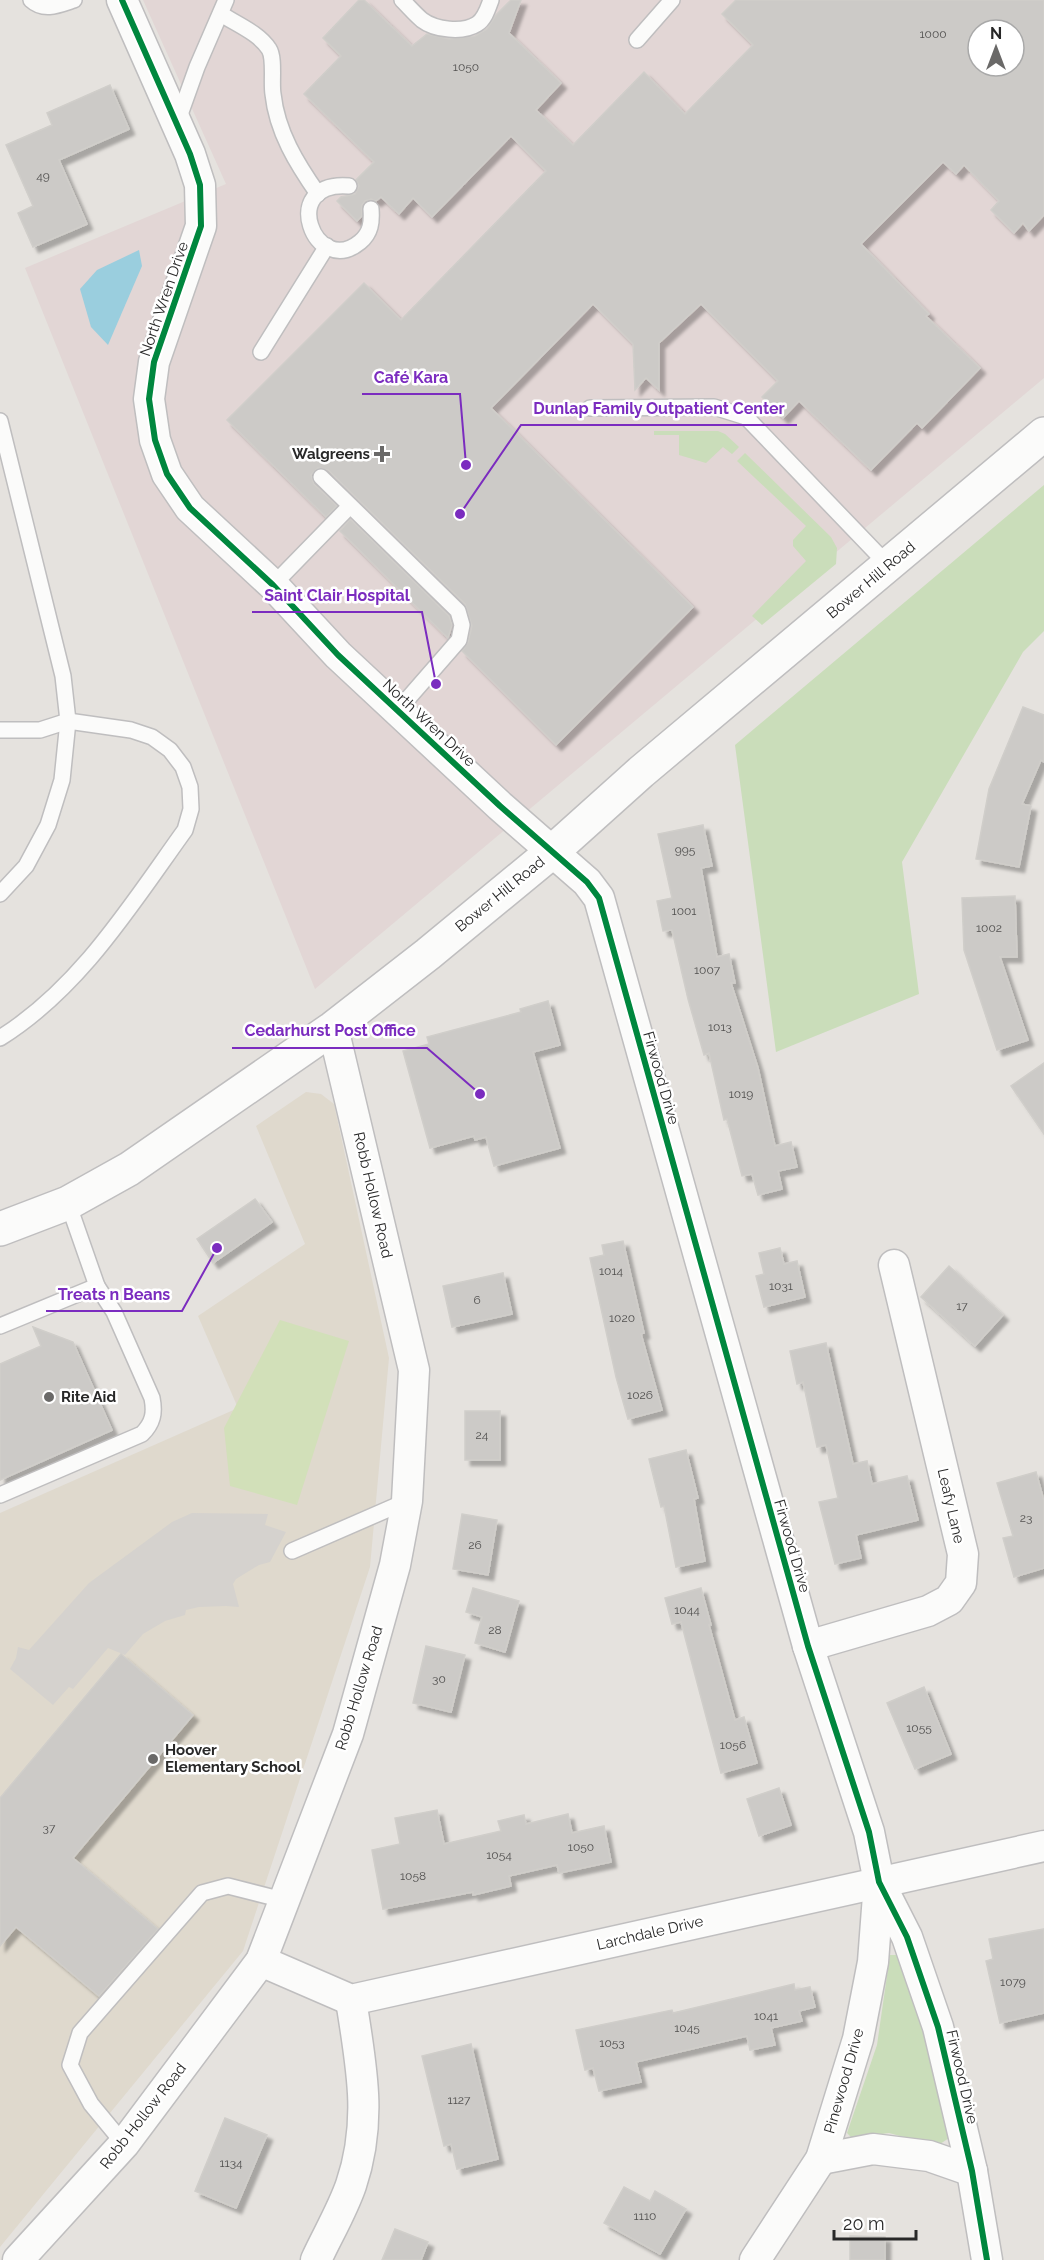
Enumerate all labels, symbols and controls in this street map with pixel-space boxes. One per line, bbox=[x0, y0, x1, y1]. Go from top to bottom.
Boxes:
north arrow bbox=[966, 18, 1026, 78]
text: N bbox=[990, 24, 1002, 43]
house number: 1000 bbox=[919, 27, 947, 41]
house number: 1050 bbox=[453, 60, 479, 74]
house number: 49 bbox=[36, 169, 50, 183]
street label: North Wren Drive bbox=[136, 239, 192, 359]
callout: Café Kara bbox=[362, 360, 460, 394]
text: Café Kara bbox=[374, 368, 448, 387]
callout: Dunlap Family Outpatient Center bbox=[521, 391, 797, 425]
text: Dunlap Family Outpatient Center bbox=[533, 399, 785, 418]
place label: Walgreens bbox=[292, 445, 370, 463]
marker: Walgreens bbox=[375, 447, 389, 461]
street label: Bower Hill Road bbox=[823, 538, 919, 622]
callout: Saint Clair Hospital bbox=[252, 578, 422, 612]
text: Saint Clair Hospital bbox=[264, 586, 411, 605]
street label: North Wren Drive bbox=[379, 676, 479, 771]
house number: 995 bbox=[675, 843, 696, 857]
street label: Bower Hill Road bbox=[452, 852, 548, 936]
house number: 1001 bbox=[672, 904, 696, 918]
house number: 1002 bbox=[976, 921, 1002, 935]
house number: 1007 bbox=[694, 963, 721, 977]
callout: Cedarhurst Post Office bbox=[232, 1014, 427, 1048]
house number: 1013 bbox=[708, 1020, 732, 1034]
text: Cedarhurst Post Office bbox=[244, 1021, 416, 1040]
street label: Firwood Drive bbox=[639, 1029, 683, 1127]
house number: 1019 bbox=[729, 1087, 753, 1101]
street label: Robb Hollow Road bbox=[350, 1130, 396, 1260]
house number: 1014 bbox=[599, 1264, 624, 1278]
callout: Treats n Beans bbox=[46, 1277, 182, 1311]
house number: 1031 bbox=[769, 1279, 793, 1293]
text: Treats n Beans bbox=[58, 1285, 170, 1304]
house number: 6 bbox=[473, 1293, 481, 1307]
house number: 17 bbox=[956, 1299, 968, 1313]
house number: 1020 bbox=[609, 1311, 635, 1325]
place label: Rite Aid bbox=[61, 1388, 116, 1406]
house number: 1026 bbox=[627, 1388, 653, 1402]
marker: Rite Aid bbox=[42, 1390, 56, 1404]
house number: 24 bbox=[476, 1428, 489, 1442]
street label: Leafy Lane bbox=[934, 1467, 968, 1545]
street label: Firwood Drive bbox=[770, 1497, 814, 1595]
house number: 23 bbox=[1020, 1511, 1032, 1525]
house number: 26 bbox=[468, 1538, 482, 1552]
house number: 1044 bbox=[674, 1603, 700, 1617]
house number: 28 bbox=[488, 1623, 502, 1637]
street label: Robb Hollow Road bbox=[332, 1624, 386, 1752]
house number: 30 bbox=[432, 1672, 446, 1686]
house number: 1055 bbox=[906, 1721, 932, 1735]
house number: 1056 bbox=[720, 1738, 746, 1752]
place label: Hoover Elementary School bbox=[165, 1741, 301, 1776]
marker: Hoover Elementary School bbox=[146, 1752, 160, 1766]
house number: 37 bbox=[43, 1821, 56, 1835]
house number: 1050 bbox=[568, 1840, 594, 1854]
house number: 1054 bbox=[486, 1848, 512, 1862]
house number: 1058 bbox=[400, 1869, 426, 1883]
street label: Larchdale Drive bbox=[595, 1912, 705, 1954]
house number: 1079 bbox=[1000, 1975, 1026, 1989]
house number: 1041 bbox=[754, 2009, 778, 2023]
house number: 1045 bbox=[674, 2021, 700, 2035]
street label: Pinewood Drive bbox=[820, 2026, 868, 2136]
street label: Firwood Drive bbox=[942, 2028, 982, 2126]
house number: 1053 bbox=[599, 2036, 625, 2050]
street label: Robb Hollow Road bbox=[96, 2060, 190, 2172]
house number: 1127 bbox=[448, 2093, 471, 2107]
house number: 1134 bbox=[219, 2156, 243, 2170]
scale bar bbox=[834, 2203, 916, 2241]
house number: 1110 bbox=[634, 2209, 656, 2223]
text: 20 m bbox=[843, 2213, 885, 2234]

